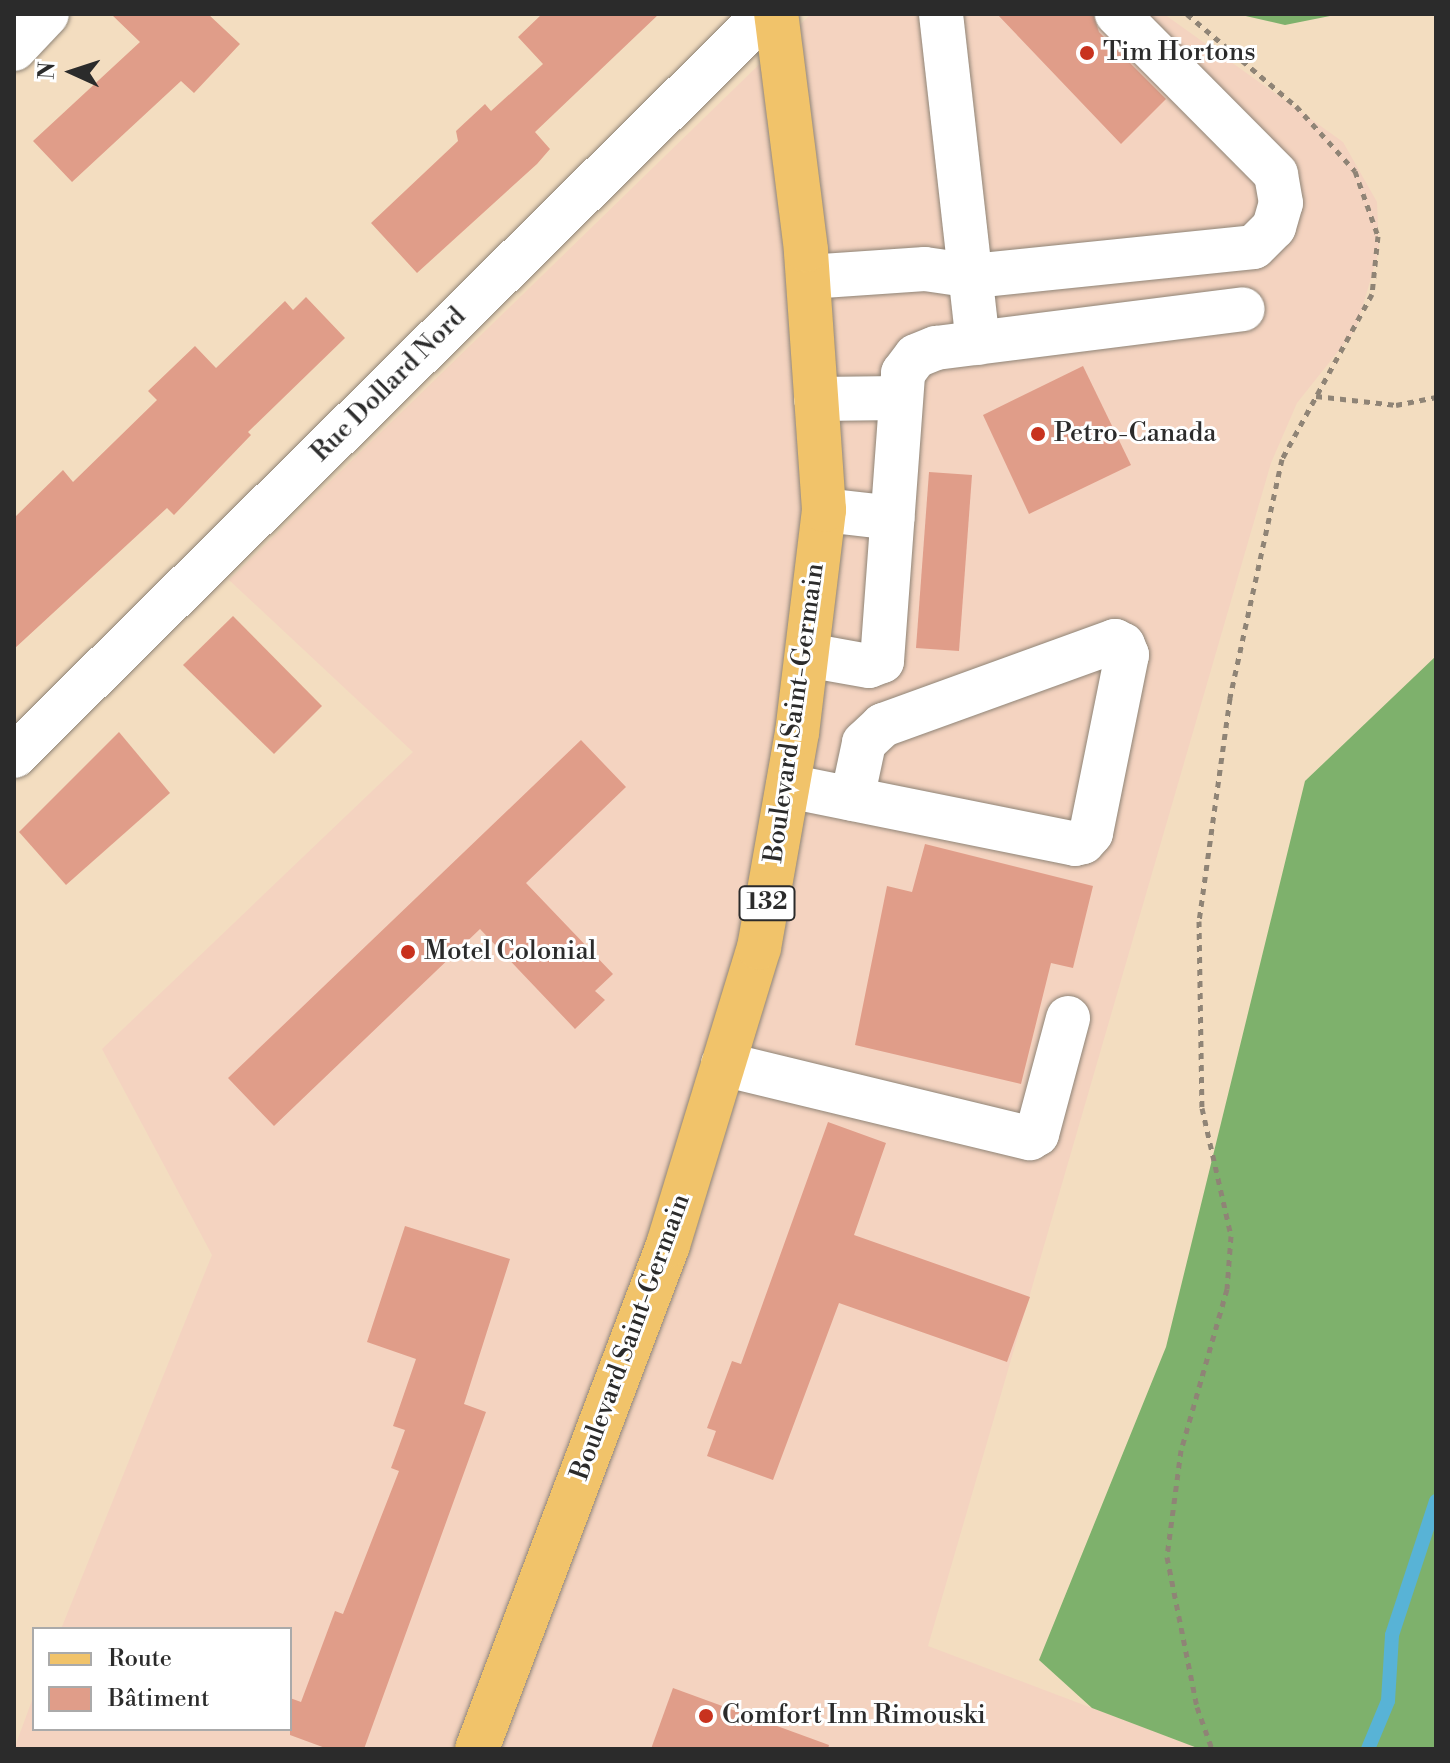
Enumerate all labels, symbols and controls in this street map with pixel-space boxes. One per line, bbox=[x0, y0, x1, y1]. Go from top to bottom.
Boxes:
north arrow bbox=[32, 32, 112, 112]
place label: Tim Hortons bbox=[1103, 37, 1256, 69]
marker: Tim Hortons bbox=[1078, 44, 1096, 62]
text: N bbox=[34, 61, 61, 80]
street label: Rue Dollard Nord bbox=[305, 301, 473, 469]
place label: Petro-Canada bbox=[1054, 418, 1216, 450]
marker: Petro-Canada bbox=[1029, 425, 1047, 443]
street label: Boulevard Saint-Germain bbox=[759, 561, 831, 865]
road number: 132 bbox=[737, 883, 797, 923]
place label: Motel Colonial bbox=[424, 936, 596, 968]
marker: Motel Colonial bbox=[399, 943, 417, 961]
street label: Boulevard Saint-Germain bbox=[565, 1190, 697, 1484]
legend bbox=[32, 1627, 292, 1731]
text: Route bbox=[108, 1644, 172, 1674]
text: Bâtiment bbox=[108, 1684, 209, 1714]
place label: Comfort Inn Rimouski bbox=[722, 1700, 986, 1732]
marker: Comfort Inn Rimouski bbox=[697, 1707, 715, 1725]

